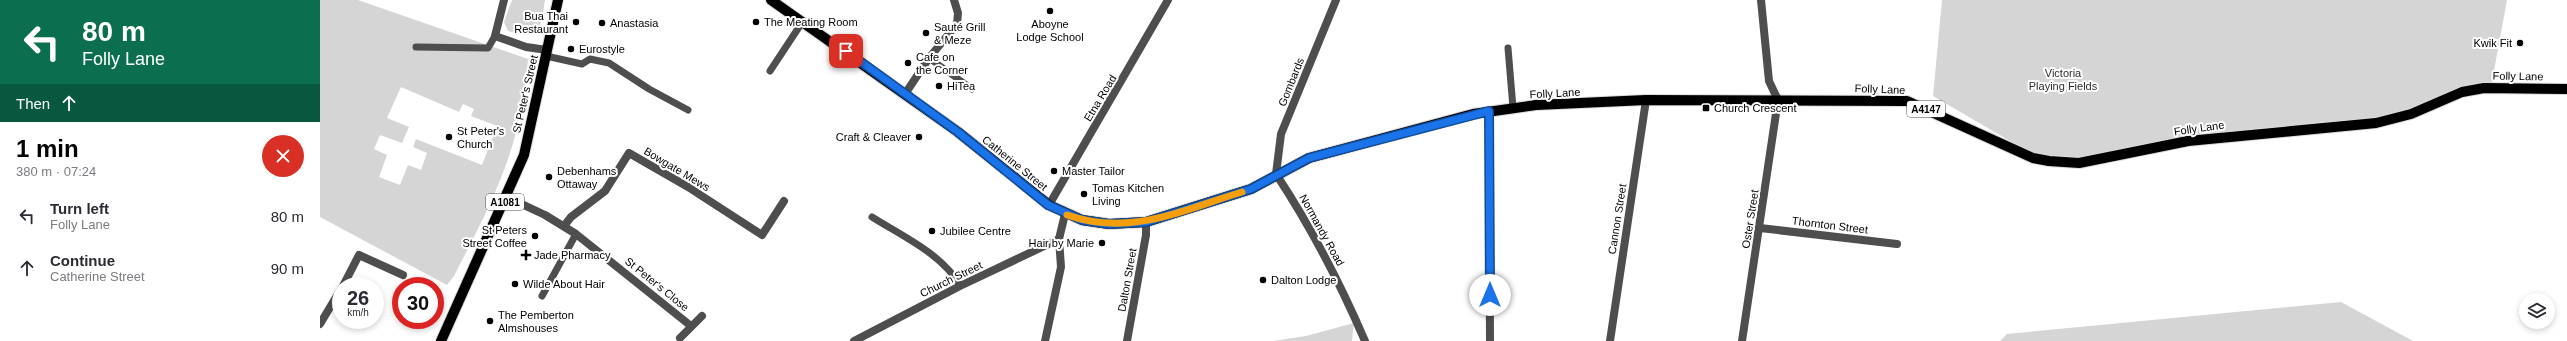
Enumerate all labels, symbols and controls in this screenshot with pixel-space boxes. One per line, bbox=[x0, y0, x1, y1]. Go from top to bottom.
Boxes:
marker: Aboyne Lodge School bbox=[1045, 6, 1055, 16]
place label: Bua Thai Restaurant bbox=[514, 10, 568, 35]
icon: left bbox=[16, 16, 68, 68]
text: 80 m bbox=[82, 16, 146, 47]
place label: The Meating Room bbox=[764, 16, 858, 28]
marker: Bua Thai Restaurant bbox=[571, 17, 581, 27]
place label: Anastasia bbox=[610, 17, 659, 29]
marker: The Meating Room bbox=[751, 17, 761, 27]
marker: Anastasia bbox=[597, 18, 607, 28]
place label: Aboyne Lodge School bbox=[1016, 18, 1084, 43]
place label: Sauté Grill & Meze bbox=[934, 21, 985, 46]
marker: Sauté Grill & Meze bbox=[921, 28, 931, 38]
pin bbox=[829, 34, 863, 68]
place label: Kwik Fit bbox=[2474, 37, 2512, 49]
marker: Kwik Fit bbox=[2515, 38, 2525, 48]
icon: arrive bbox=[835, 40, 857, 62]
place label: Eurostyle bbox=[579, 43, 625, 55]
marker: Eurostyle bbox=[566, 44, 576, 54]
text: Folly Lane bbox=[82, 49, 165, 69]
place label: Cafe on the Corner bbox=[916, 51, 968, 76]
street label: St Peter's Street bbox=[510, 54, 540, 134]
street label: Gombards bbox=[1276, 55, 1306, 108]
marker: Cafe on the Corner bbox=[903, 58, 913, 68]
park label: Victoria Playing Fields bbox=[2029, 67, 2098, 92]
street label: Folly Lane bbox=[2493, 70, 2543, 82]
street label: Etna Road bbox=[1081, 73, 1119, 123]
place label: HiTea bbox=[947, 80, 976, 92]
marker: HiTea bbox=[934, 81, 944, 91]
street label: Folly Lane bbox=[1854, 82, 1906, 96]
street label: Folly Lane bbox=[1529, 86, 1581, 100]
icon: ahead bbox=[58, 92, 80, 114]
text: Then bbox=[16, 95, 50, 112]
road number: A4147 bbox=[1907, 101, 1945, 117]
place label: Church Crescent bbox=[1714, 102, 1797, 114]
marker: Church Crescent bbox=[1701, 103, 1711, 113]
street label: Folly Lane bbox=[2173, 119, 2225, 137]
place label: St Peter's Church bbox=[457, 125, 505, 150]
place label: Craft & Cleaver bbox=[836, 131, 911, 143]
marker: St Peter's Church bbox=[444, 132, 454, 142]
marker: Craft & Cleaver bbox=[914, 132, 924, 142]
street label: Catherine Street bbox=[980, 133, 1050, 193]
text: 1 min bbox=[16, 135, 79, 162]
button: close bbox=[262, 135, 304, 177]
street label: Bowgate Mews bbox=[642, 145, 712, 194]
text: 380 m · 07:24 bbox=[16, 164, 96, 179]
place label: Debenhams Ottaway bbox=[557, 165, 617, 190]
place label: Master Tailor bbox=[1062, 165, 1125, 177]
marker: Master Tailor bbox=[1049, 166, 1059, 176]
marker: Debenhams Ottaway bbox=[544, 172, 554, 182]
place label: Tomas Kitchen Living bbox=[1092, 182, 1164, 207]
street label: Cannon Street bbox=[1606, 183, 1628, 255]
marker: Tomas Kitchen Living bbox=[1079, 189, 1089, 199]
street label: Oster Street bbox=[1739, 189, 1761, 249]
street label: Normandy Road bbox=[1297, 192, 1347, 268]
road number: A1081 bbox=[486, 194, 524, 210]
text: Turn left bbox=[50, 200, 109, 217]
icon: left bbox=[16, 205, 38, 227]
text: 80 m bbox=[271, 208, 304, 225]
street label: Thornton Street bbox=[1791, 214, 1869, 236]
text: Folly Lane bbox=[50, 217, 110, 232]
place label: St Peters Street Coffee bbox=[462, 224, 527, 249]
place label: Jubilee Centre bbox=[940, 225, 1011, 237]
marker: Jubilee Centre bbox=[927, 226, 937, 236]
marker: St Peters Street Coffee bbox=[530, 231, 540, 241]
place label: Hair by Marie bbox=[1029, 237, 1094, 249]
marker: Hair by Marie bbox=[1097, 238, 1107, 248]
street label: Dalton Street bbox=[1116, 247, 1138, 313]
place label: Jade Pharmacy bbox=[534, 249, 611, 261]
marker: Jade Pharmacy bbox=[521, 250, 531, 260]
text: Continue bbox=[50, 252, 115, 269]
street label: St Peter's Close bbox=[623, 255, 691, 313]
icon: ahead bbox=[16, 257, 38, 279]
street label: Church Street bbox=[918, 259, 984, 299]
text: 90 m bbox=[271, 260, 304, 277]
text: Catherine Street bbox=[50, 269, 145, 284]
place label: Dalton Lodge bbox=[1271, 274, 1336, 286]
position arrow bbox=[1469, 274, 1511, 316]
marker: Dalton Lodge bbox=[1258, 275, 1268, 285]
speed limit sign: 30 bbox=[392, 277, 444, 329]
place label: Wilde About Hair bbox=[523, 278, 605, 290]
marker: Wilde About Hair bbox=[510, 279, 520, 289]
text: 26 bbox=[347, 287, 369, 309]
map controls bbox=[2519, 293, 2555, 329]
button: layers bbox=[2519, 293, 2555, 329]
text: km/h bbox=[347, 307, 369, 318]
place label: The Pemberton Almshouses bbox=[498, 309, 574, 334]
marker: The Pemberton Almshouses bbox=[485, 316, 495, 326]

